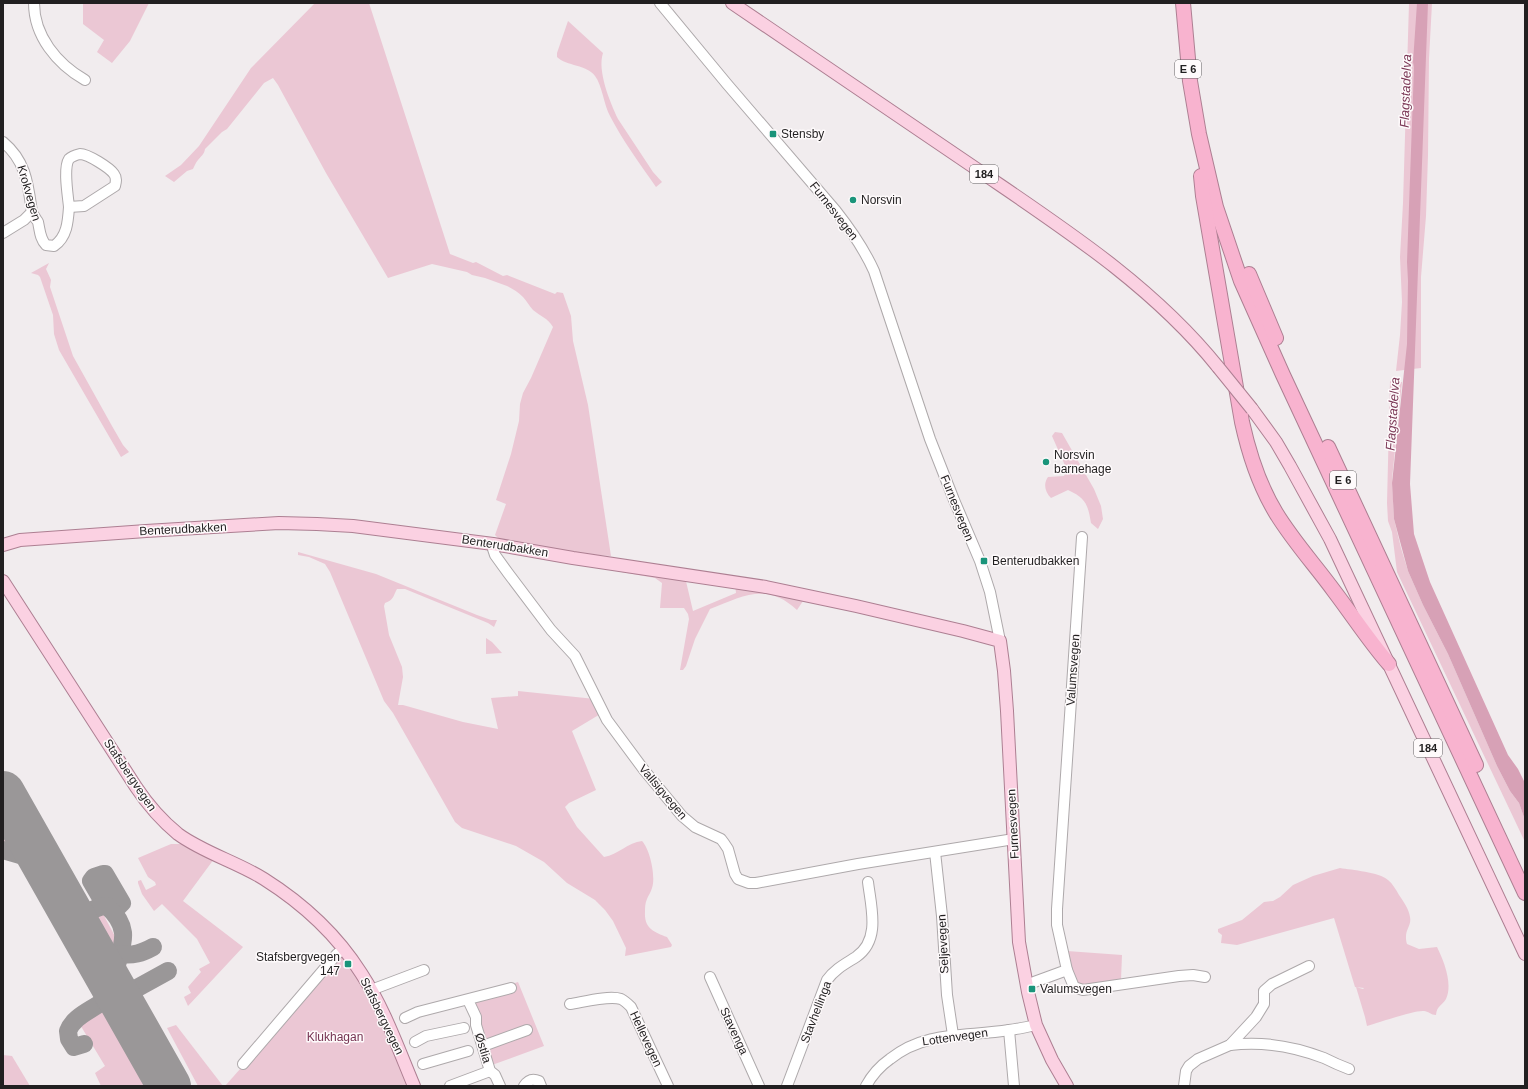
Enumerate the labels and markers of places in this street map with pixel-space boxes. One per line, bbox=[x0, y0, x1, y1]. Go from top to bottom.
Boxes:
place label: Stensby bbox=[781, 127, 824, 141]
marker: Stensby bbox=[768, 129, 778, 139]
place label: Norsvin bbox=[861, 193, 902, 207]
marker: Norsvin bbox=[848, 195, 858, 205]
place label: Norsvin barnehage bbox=[1054, 448, 1112, 476]
marker: Norsvin barnehage bbox=[1041, 457, 1051, 467]
place label: Benterudbakken bbox=[992, 554, 1079, 568]
marker: Benterudbakken bbox=[979, 556, 989, 566]
place label: Stafsbergvegen 147 bbox=[256, 950, 340, 978]
marker: Stafsbergvegen 147 bbox=[343, 959, 353, 969]
place label: Valumsvegen bbox=[1040, 982, 1112, 996]
marker: Valumsvegen bbox=[1027, 984, 1037, 994]

